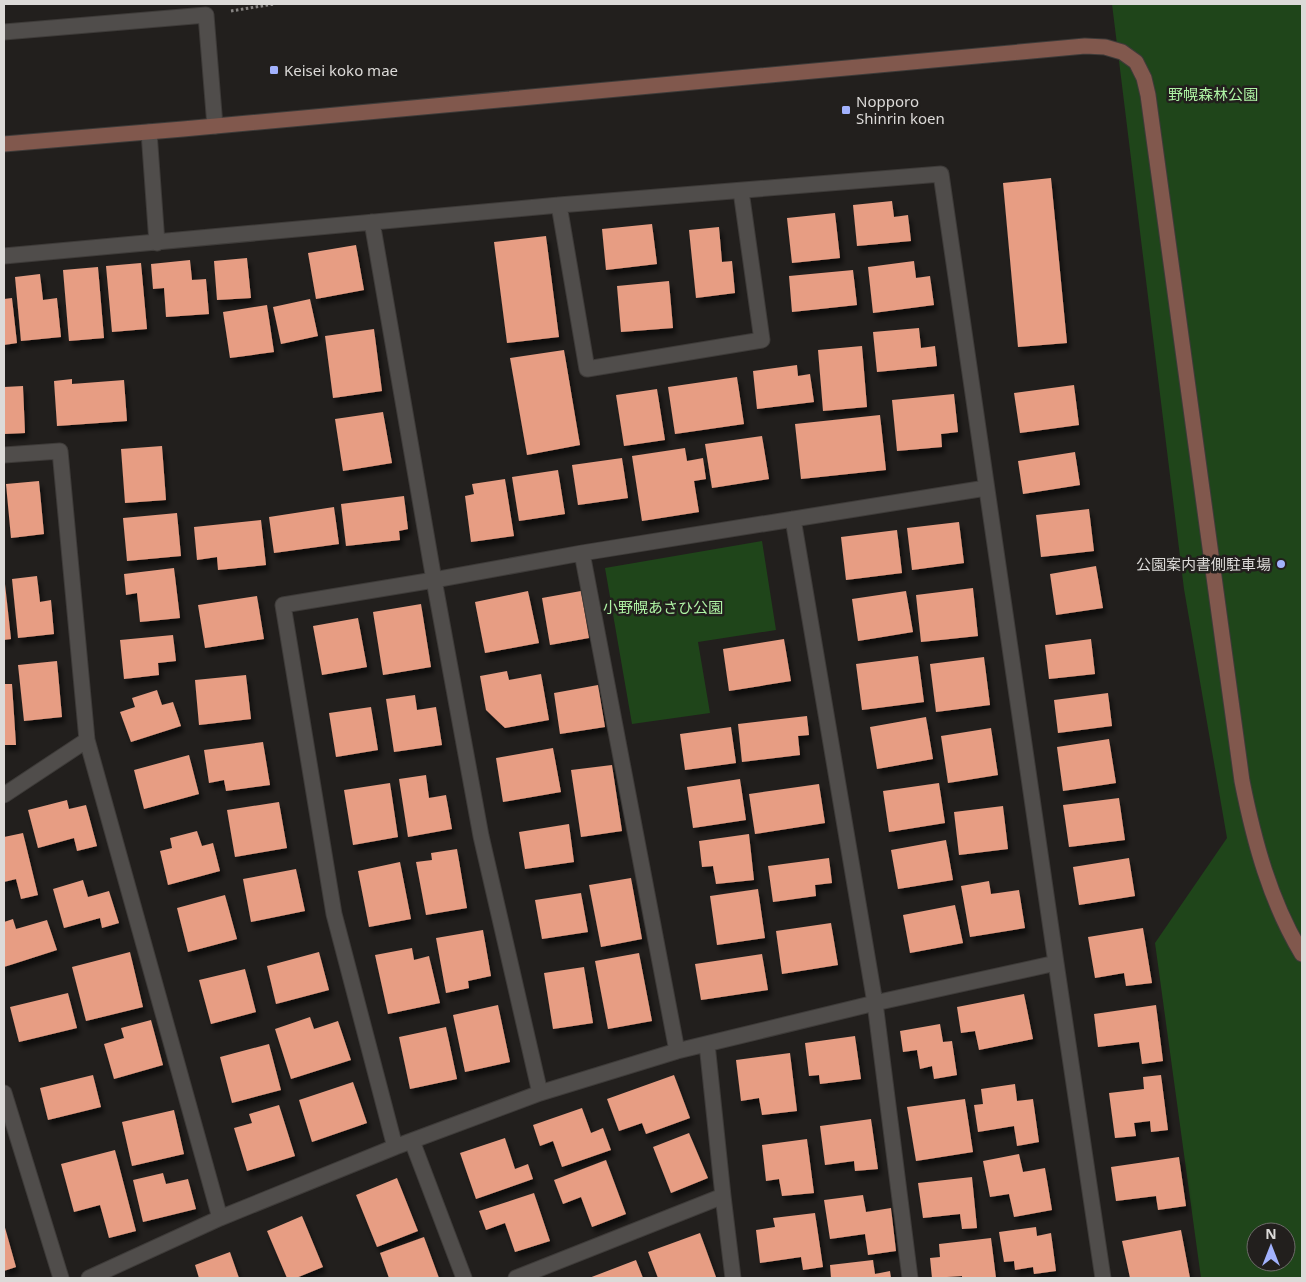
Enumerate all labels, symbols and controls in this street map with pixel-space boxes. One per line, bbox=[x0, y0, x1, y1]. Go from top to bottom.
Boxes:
place label: Keisei koko mae bbox=[284, 60, 398, 80]
marker: Keisei koko mae bbox=[268, 64, 280, 76]
park label: 野幌森林公園 bbox=[1168, 84, 1258, 104]
place label: Nopporo Shinrin koen bbox=[856, 91, 945, 128]
marker: Nopporo Shinrin koen bbox=[840, 104, 852, 116]
place label: 公園案内書側駐車場 bbox=[1136, 554, 1271, 574]
marker: 公園案内書側駐車場 bbox=[1275, 558, 1287, 570]
park label: 小野幌あさひ公園 bbox=[603, 597, 723, 617]
north arrow bbox=[1246, 1222, 1296, 1272]
text: N bbox=[1265, 1224, 1277, 1243]

